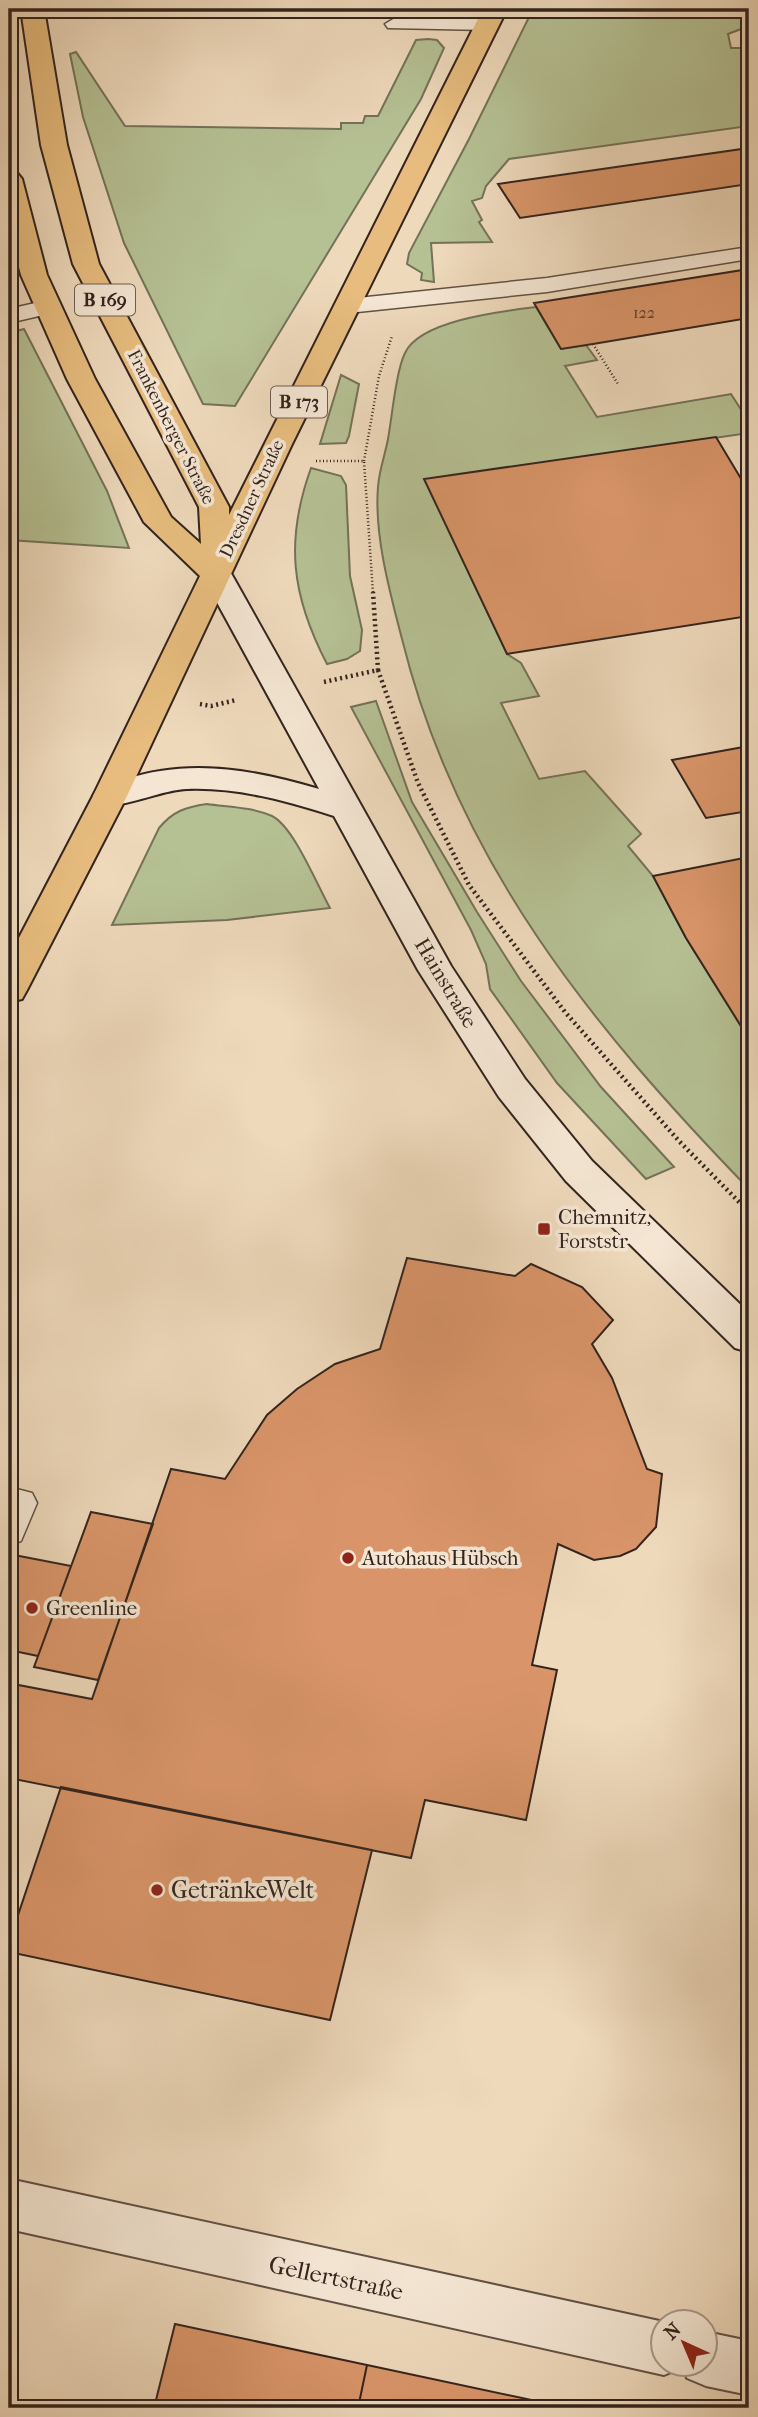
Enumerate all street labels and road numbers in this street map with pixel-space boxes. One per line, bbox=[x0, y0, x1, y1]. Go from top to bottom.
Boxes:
road number: B 169 bbox=[75, 284, 135, 316]
street label: Frankenberger Straße bbox=[123, 346, 219, 508]
road number: B 173 bbox=[271, 386, 327, 418]
street label: Dresdner Straße bbox=[215, 437, 289, 561]
street label: Hainstraße bbox=[410, 934, 482, 1032]
street label: Gellertstraße bbox=[266, 2250, 406, 2306]

